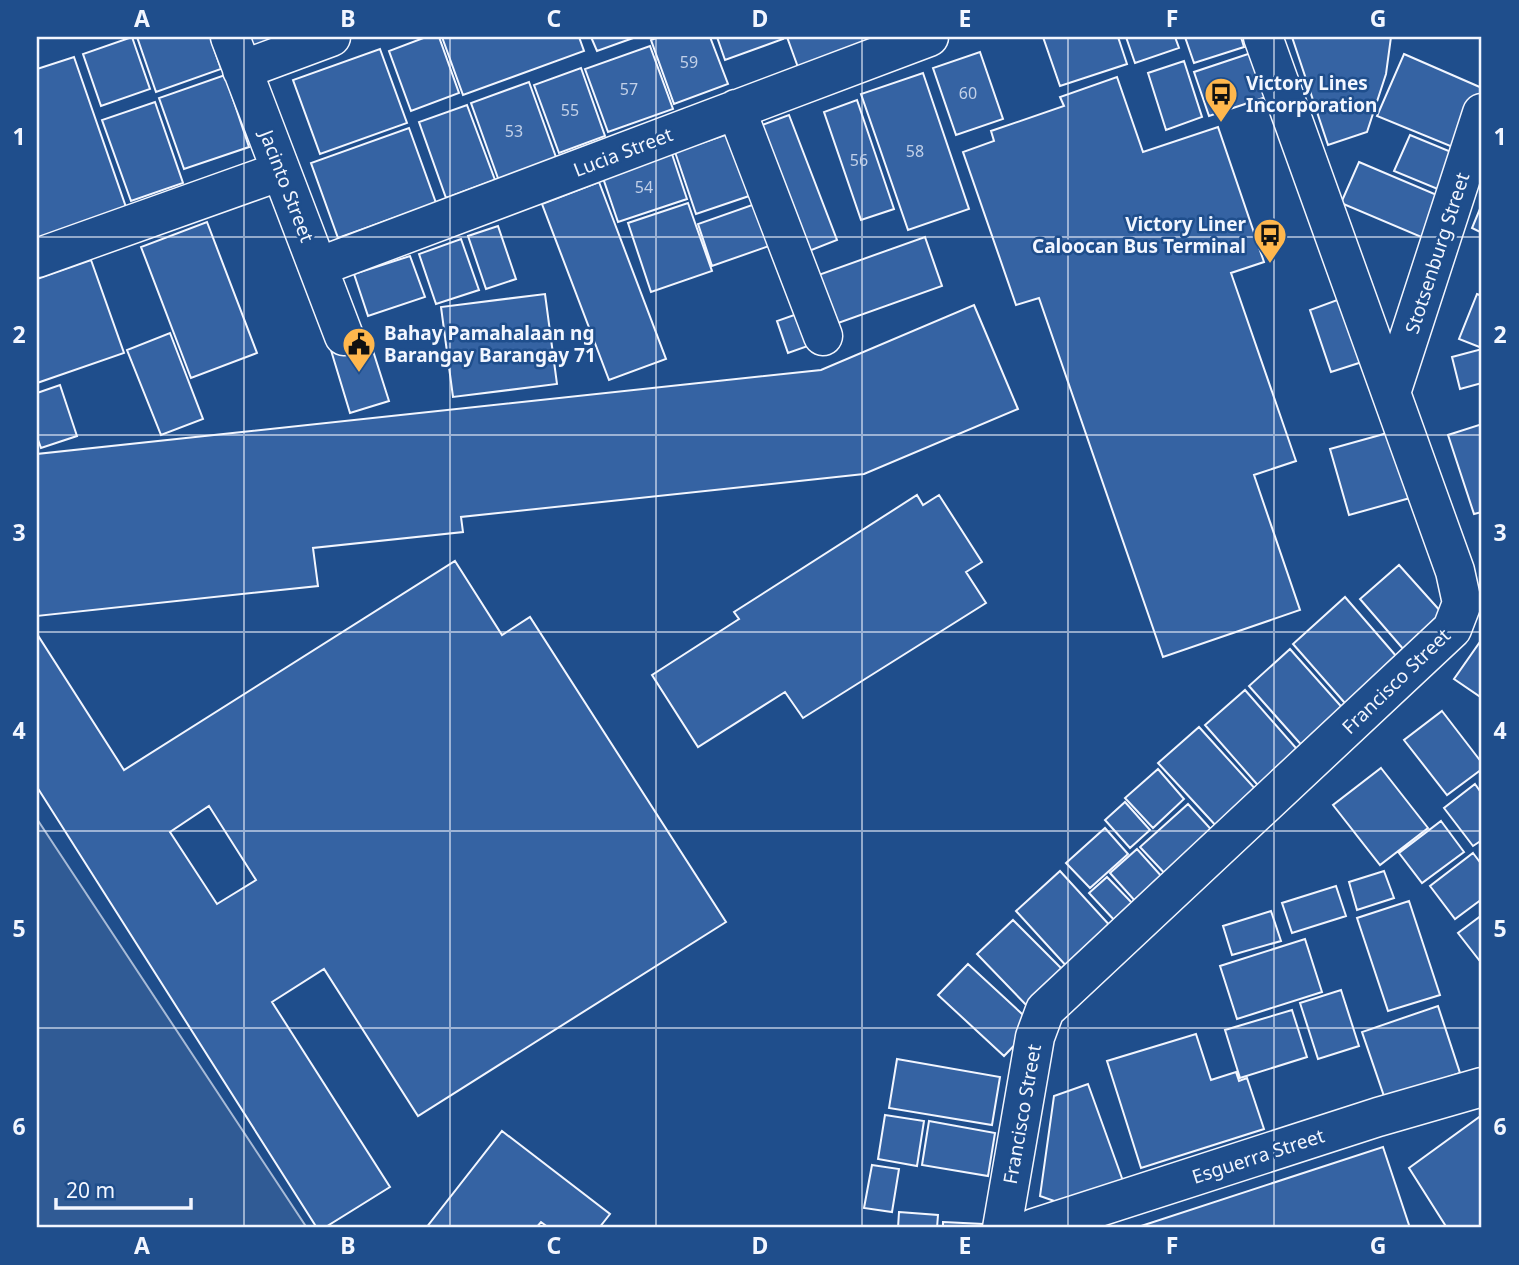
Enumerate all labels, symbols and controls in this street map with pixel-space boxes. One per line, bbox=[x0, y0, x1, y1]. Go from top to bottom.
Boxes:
text: A bbox=[134, 2, 150, 34]
text: B bbox=[340, 2, 356, 34]
text: C bbox=[547, 2, 562, 34]
text: D bbox=[752, 2, 768, 34]
text: E bbox=[959, 2, 971, 34]
text: F bbox=[1166, 2, 1178, 34]
text: G bbox=[1370, 2, 1386, 34]
house number: 59 bbox=[680, 51, 698, 73]
place label: Victory Lines Incorporation bbox=[1246, 70, 1377, 118]
bus stop icon: Victory Lines Incorporation bbox=[1202, 75, 1240, 124]
house number: 57 bbox=[620, 78, 638, 100]
house number: 60 bbox=[959, 82, 977, 104]
house number: 55 bbox=[561, 99, 579, 121]
text: 1 bbox=[12, 120, 26, 152]
house number: 53 bbox=[505, 120, 523, 142]
text: 1 bbox=[1493, 120, 1507, 152]
street label: Lucia Street bbox=[570, 121, 677, 183]
street label: Jacinto Street bbox=[253, 124, 320, 246]
house number: 58 bbox=[906, 140, 924, 162]
house number: 56 bbox=[850, 149, 868, 171]
street label: Stotsenburg Street bbox=[1399, 169, 1475, 337]
house number: 54 bbox=[635, 176, 653, 198]
place label: Victory Liner Caloocan Bus Terminal bbox=[1032, 211, 1246, 259]
bus stop icon: Victory Liner Caloocan Bus Terminal bbox=[1251, 216, 1289, 265]
text: 2 bbox=[12, 318, 26, 350]
text: 2 bbox=[1493, 318, 1507, 350]
place label: Bahay Pamahalaan ng Barangay Barangay 71 bbox=[384, 320, 596, 368]
public building icon: Bahay Pamahalaan ng Barangay Barangay 71 bbox=[340, 325, 378, 374]
text: 3 bbox=[12, 516, 26, 548]
text: 3 bbox=[1493, 516, 1507, 548]
street label: Francisco Street bbox=[1336, 622, 1456, 739]
text: 4 bbox=[12, 714, 26, 746]
text: 4 bbox=[1493, 714, 1507, 746]
text: 5 bbox=[12, 912, 26, 944]
text: 5 bbox=[1493, 912, 1507, 944]
street label: Francisco Street bbox=[997, 1042, 1047, 1186]
text: 6 bbox=[12, 1110, 26, 1142]
text: 6 bbox=[1493, 1110, 1507, 1142]
street label: Esguerra Street bbox=[1188, 1122, 1328, 1190]
scale bar bbox=[56, 1167, 191, 1211]
text: 20 m bbox=[66, 1176, 115, 1204]
text: A bbox=[134, 1229, 150, 1261]
text: B bbox=[340, 1229, 356, 1261]
text: C bbox=[547, 1229, 562, 1261]
text: D bbox=[752, 1229, 768, 1261]
text: E bbox=[959, 1229, 971, 1261]
text: F bbox=[1166, 1229, 1178, 1261]
text: G bbox=[1370, 1229, 1386, 1261]

